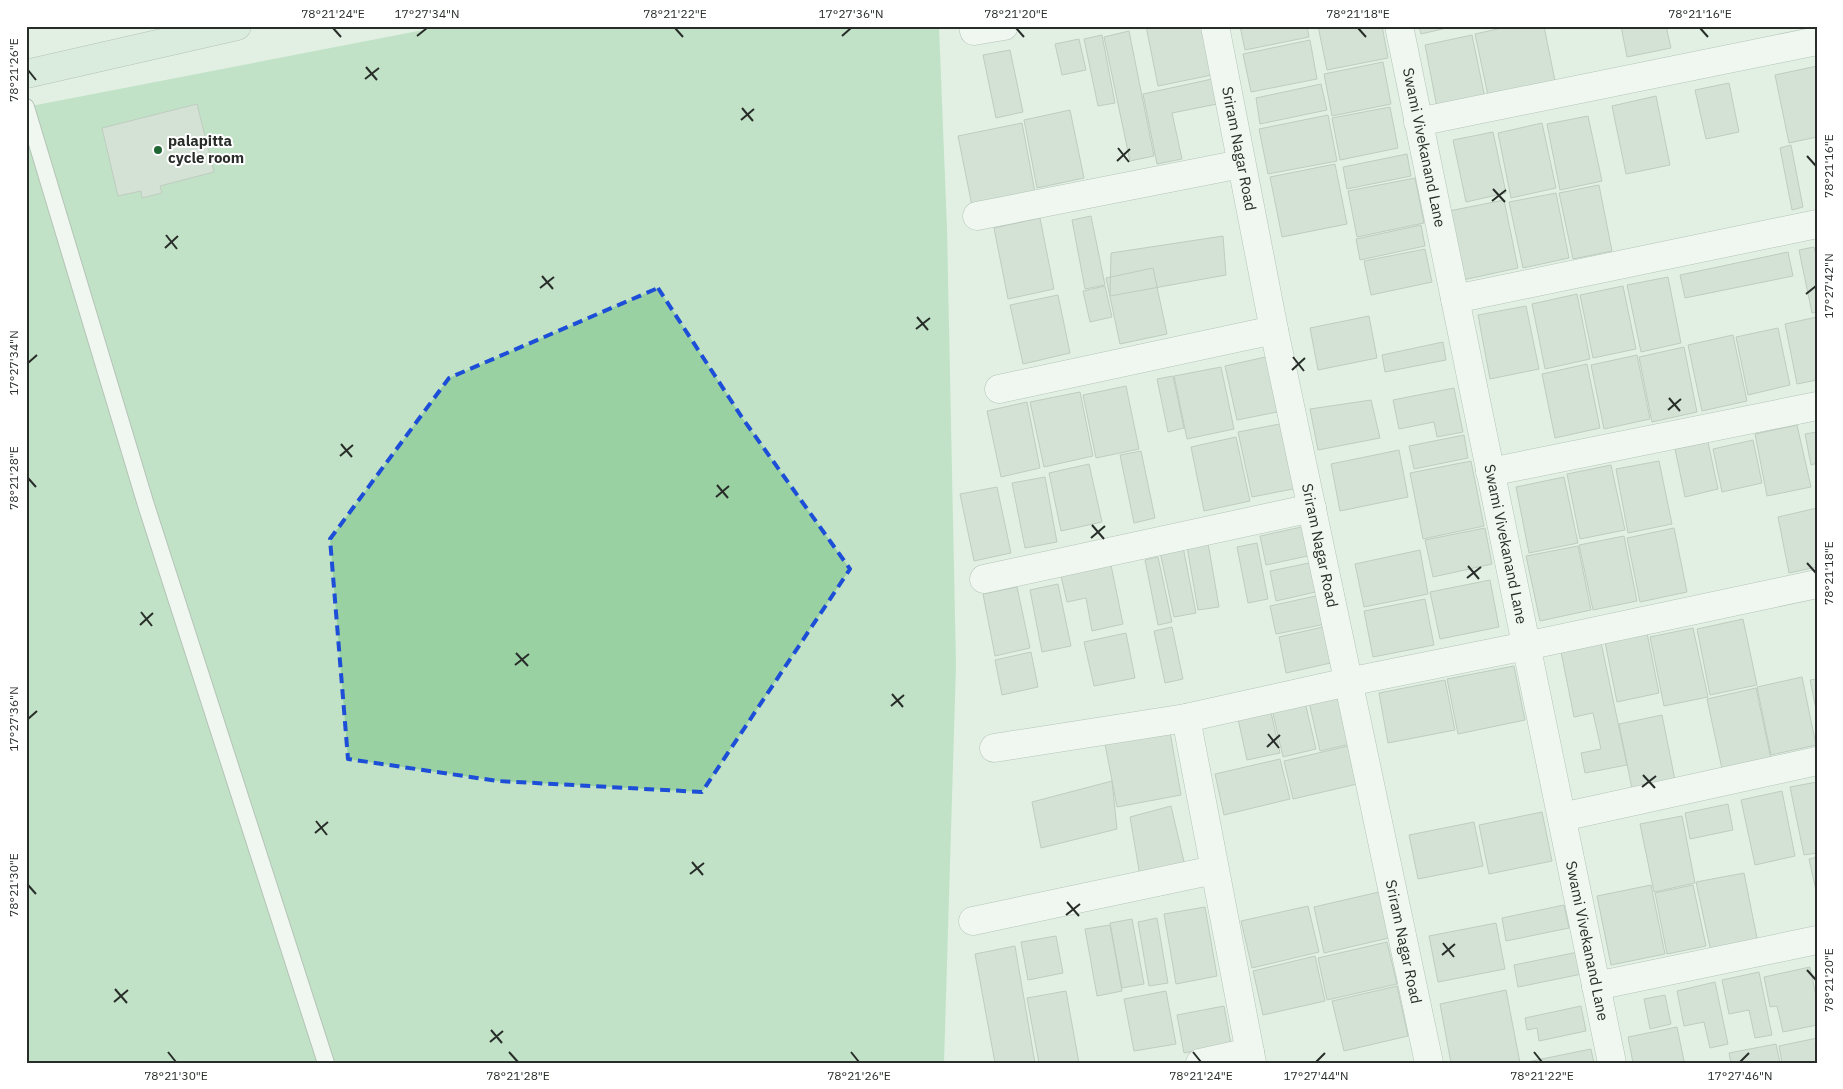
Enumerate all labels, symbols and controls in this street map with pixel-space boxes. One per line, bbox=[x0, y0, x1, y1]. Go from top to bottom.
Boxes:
text: 78°21'24"E bbox=[301, 6, 365, 21]
text: 17°27'34"N bbox=[394, 6, 460, 21]
text: 78°21'22"E bbox=[643, 6, 707, 21]
text: 17°27'36"N bbox=[818, 6, 884, 21]
text: 78°21'20"E bbox=[984, 6, 1048, 21]
text: 78°21'18"E bbox=[1326, 6, 1390, 21]
text: 78°21'16"E bbox=[1668, 6, 1732, 21]
text: 78°21'26"E bbox=[6, 38, 21, 102]
street label: Swami Vivekanand Lane bbox=[1399, 66, 1450, 229]
street label: Sriram Nagar Road bbox=[1218, 85, 1261, 212]
place label: palapitta cycle room bbox=[168, 131, 244, 167]
text: 78°21'16"E bbox=[1821, 134, 1836, 198]
marker: palapitta cycle room bbox=[152, 144, 164, 156]
text: 17°27'42"N bbox=[1821, 253, 1836, 319]
text: 17°27'34"N bbox=[6, 330, 21, 396]
text: 78°21'28"E bbox=[6, 446, 21, 510]
street label: Swami Vivekanand Lane bbox=[1480, 463, 1532, 626]
street label: Sriram Nagar Road bbox=[1298, 482, 1342, 609]
text: 78°21'18"E bbox=[1821, 541, 1836, 605]
text: 17°27'36"N bbox=[6, 686, 21, 752]
text: 78°21'30"E bbox=[6, 853, 21, 917]
street label: Swami Vivekanand Lane bbox=[1562, 859, 1613, 1022]
street label: Sriram Nagar Road bbox=[1382, 878, 1426, 1005]
text: 78°21'20"E bbox=[1821, 948, 1836, 1012]
text: 78°21'30"E bbox=[144, 1068, 208, 1083]
text: 78°21'28"E bbox=[486, 1068, 550, 1083]
text: 78°21'26"E bbox=[827, 1068, 891, 1083]
text: 78°21'24"E bbox=[1169, 1068, 1233, 1083]
text: 17°27'44"N bbox=[1283, 1068, 1349, 1083]
text: 78°21'22"E bbox=[1510, 1068, 1574, 1083]
text: 17°27'46"N bbox=[1707, 1068, 1773, 1083]

